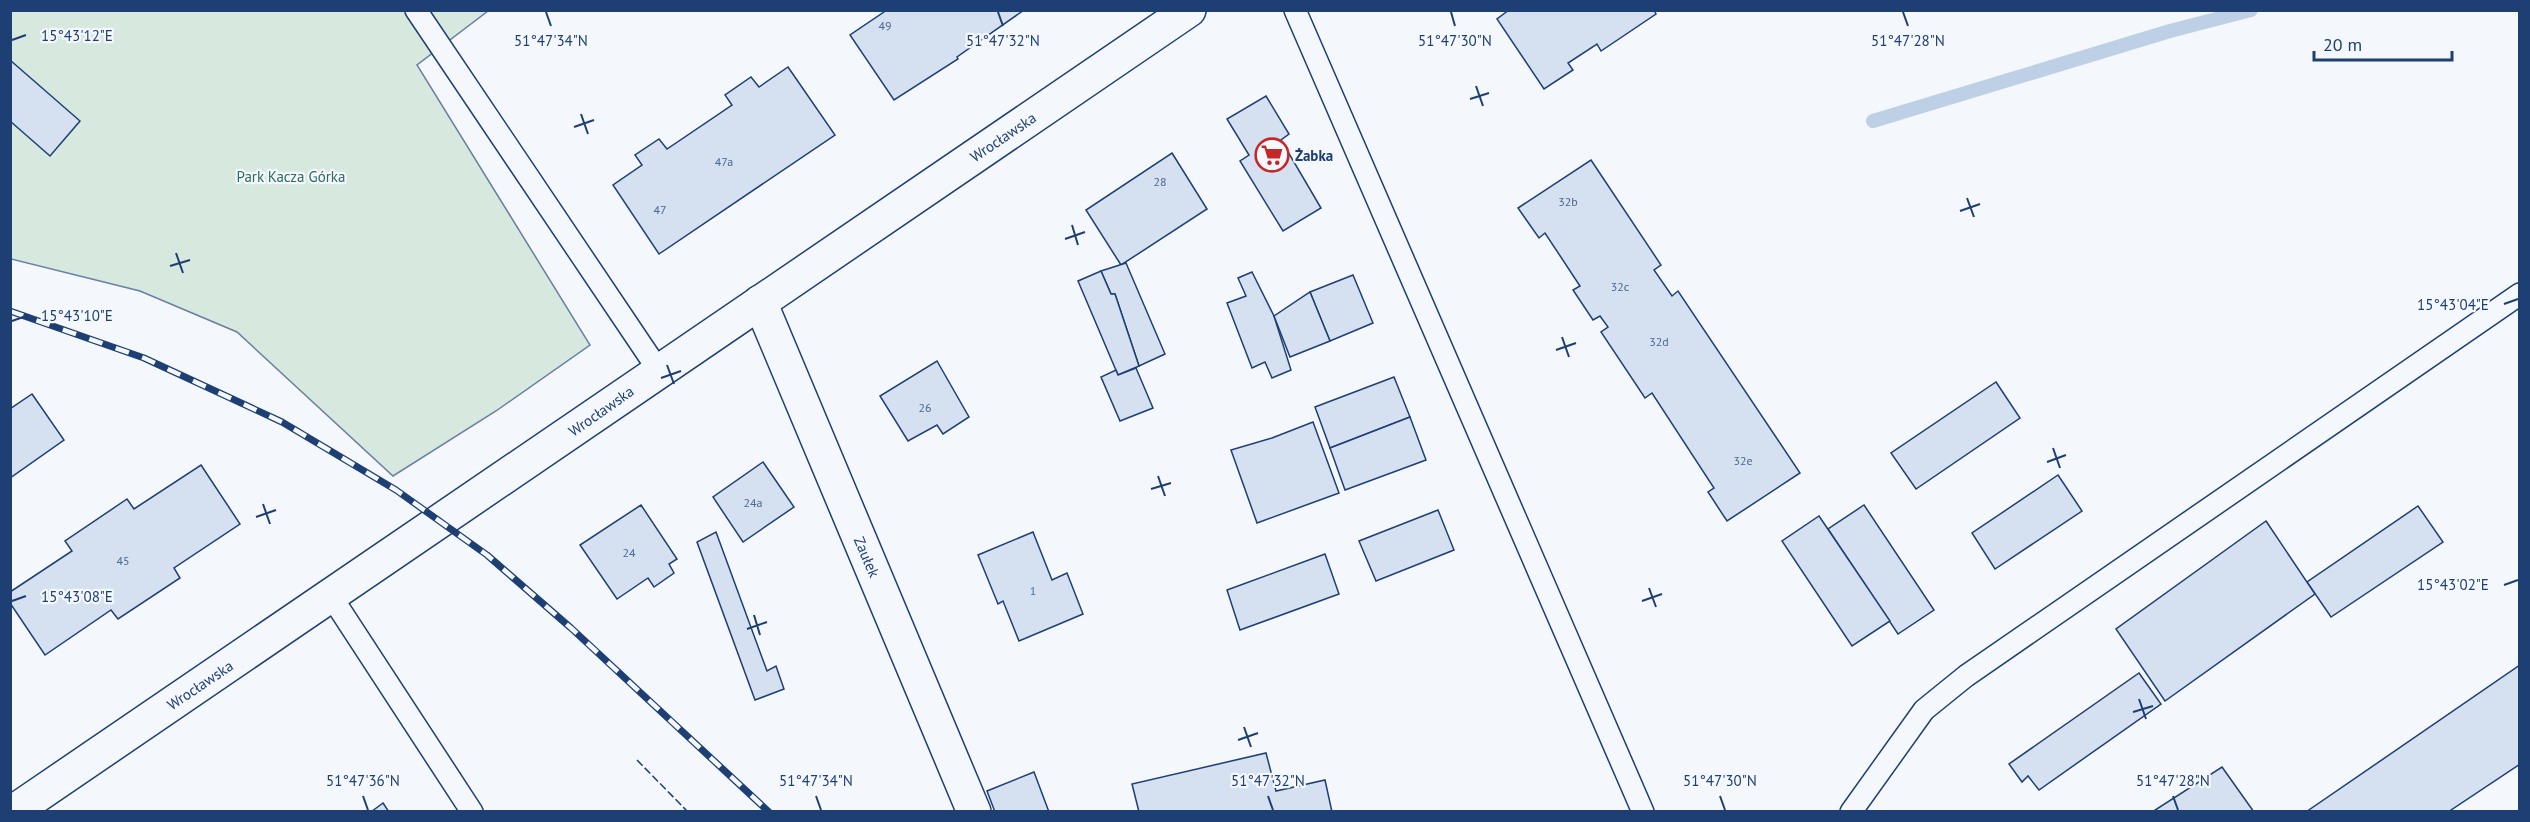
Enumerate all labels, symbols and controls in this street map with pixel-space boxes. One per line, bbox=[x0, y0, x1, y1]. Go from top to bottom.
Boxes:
house number: 49 bbox=[878, 18, 892, 33]
scale bar bbox=[2314, 24, 2452, 62]
text: 15°43'12"E bbox=[41, 26, 113, 45]
text: 51°47'34"N bbox=[514, 31, 588, 50]
text: 51°47'32"N bbox=[966, 31, 1040, 50]
text: 51°47'30"N bbox=[1418, 31, 1492, 50]
text: 51°47'28"N bbox=[1871, 31, 1945, 50]
text: 20 m bbox=[2323, 33, 2362, 56]
street label: Wrocławska bbox=[966, 108, 1040, 166]
supermarket icon: Żabka bbox=[1254, 137, 1290, 173]
place label: Żabka bbox=[1295, 146, 1333, 165]
house number: 47a bbox=[715, 154, 733, 169]
park label: Park Kacza Górka bbox=[237, 167, 345, 186]
house number: 28 bbox=[1153, 174, 1167, 189]
house number: 32b bbox=[1558, 194, 1578, 209]
house number: 47 bbox=[653, 202, 667, 217]
house number: 32c bbox=[1611, 279, 1630, 294]
text: 15°43'04"E bbox=[2417, 295, 2489, 314]
text: 15°43'10"E bbox=[41, 306, 113, 325]
house number: 32d bbox=[1649, 334, 1669, 349]
street label: Wrocławska bbox=[565, 382, 637, 440]
house number: 26 bbox=[918, 400, 932, 415]
house number: 32e bbox=[1733, 453, 1753, 468]
house number: 24a bbox=[743, 495, 763, 510]
street label: Zaułek bbox=[850, 534, 884, 581]
house number: 24 bbox=[622, 545, 636, 560]
house number: 45 bbox=[116, 553, 130, 568]
text: 15°43'02"E bbox=[2417, 575, 2489, 594]
house number: 1 bbox=[1030, 583, 1036, 598]
text: 15°43'08"E bbox=[41, 587, 113, 606]
street label: Wrocławska bbox=[163, 656, 237, 714]
text: 51°47'36"N bbox=[326, 771, 400, 790]
text: 51°47'34"N bbox=[779, 771, 853, 790]
text: 51°47'32"N bbox=[1231, 771, 1305, 790]
text: 51°47'30"N bbox=[1683, 771, 1757, 790]
text: 51°47'28"N bbox=[2136, 771, 2210, 790]

